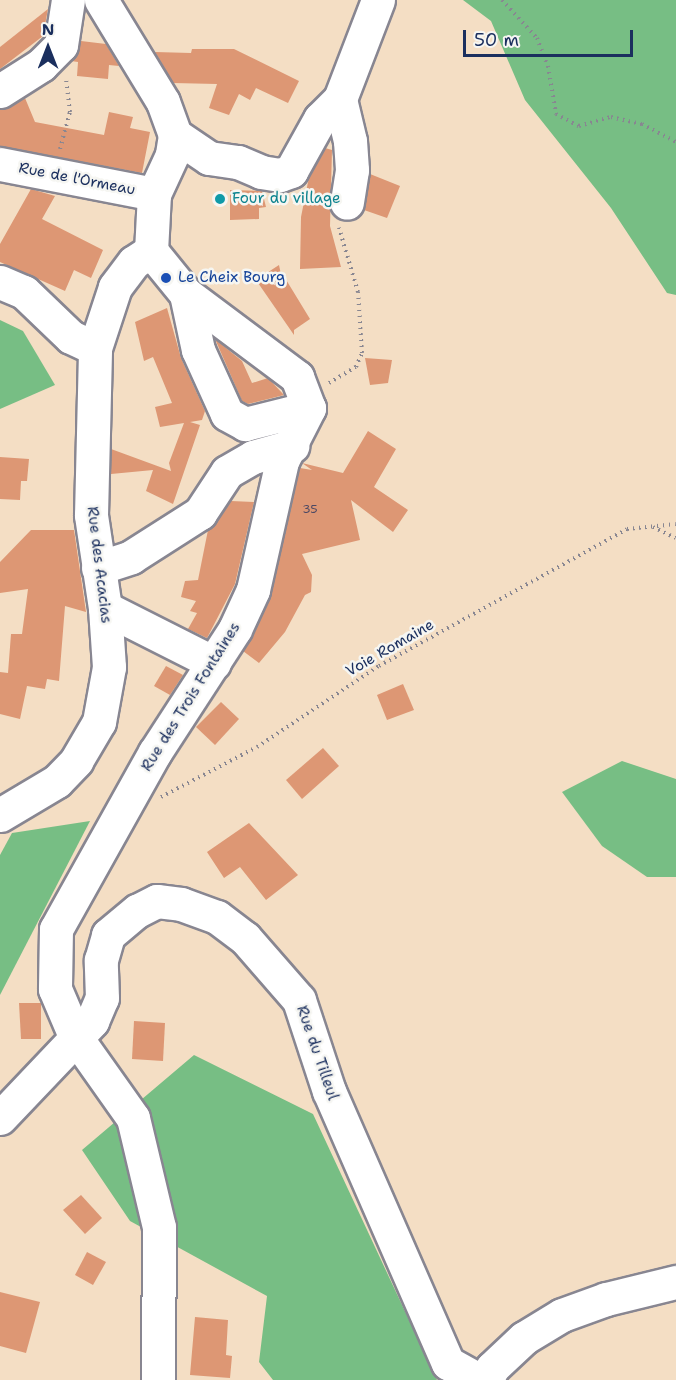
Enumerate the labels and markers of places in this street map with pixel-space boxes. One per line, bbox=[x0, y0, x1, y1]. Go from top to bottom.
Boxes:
place label: Four du village bbox=[232, 190, 341, 208]
marker: Four du village bbox=[213, 192, 227, 206]
place label: Le Cheix Bourg bbox=[178, 269, 285, 287]
marker: Le Cheix Bourg bbox=[159, 271, 173, 285]

